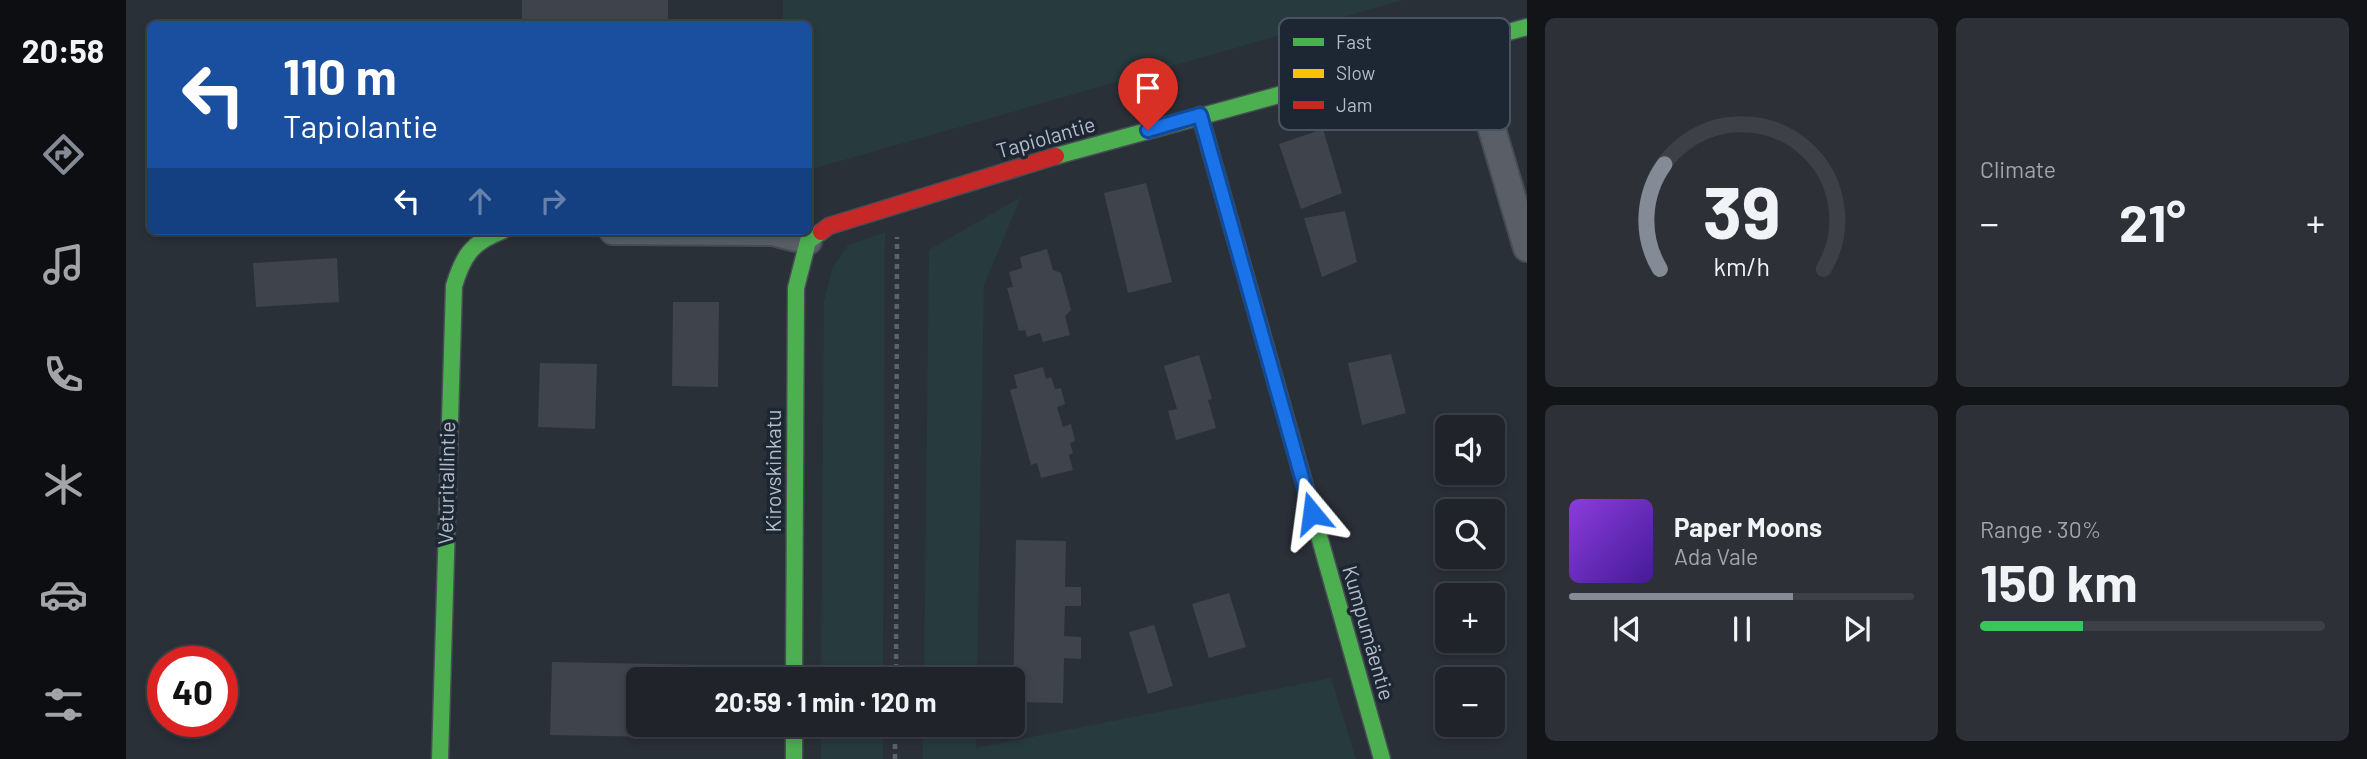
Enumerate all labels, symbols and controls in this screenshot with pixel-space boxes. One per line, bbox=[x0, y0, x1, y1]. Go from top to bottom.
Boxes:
legend bbox=[1279, 18, 1510, 130]
text: Fast bbox=[1336, 30, 1372, 53]
text: 20:58 bbox=[22, 31, 104, 69]
text: 110 m bbox=[283, 46, 397, 105]
icon: left bbox=[168, 49, 259, 140]
pin bbox=[1118, 58, 1178, 130]
text: Slow bbox=[1336, 61, 1375, 84]
icon: arrive bbox=[1129, 69, 1167, 107]
text: Jam bbox=[1336, 93, 1372, 116]
text: Tapiolantie bbox=[283, 106, 438, 144]
street label: Tapiolantie bbox=[993, 111, 1098, 163]
icon: directions bbox=[39, 130, 88, 179]
text: Climate bbox=[1980, 155, 2056, 183]
text: 39 bbox=[1703, 166, 1780, 254]
icon: left bbox=[388, 182, 426, 220]
icon: ahead bbox=[461, 182, 499, 220]
icon: right bbox=[534, 182, 572, 220]
text: 21° bbox=[2119, 190, 2186, 252]
text: − bbox=[1980, 199, 1999, 245]
text: + bbox=[2306, 199, 2325, 245]
icon: music bbox=[39, 240, 88, 289]
text: km/h bbox=[1713, 250, 1770, 280]
icon: phone bbox=[39, 350, 88, 399]
street label: Kirovskinkatu bbox=[760, 409, 785, 533]
map controls bbox=[1435, 415, 1505, 737]
button: sound bbox=[1435, 415, 1505, 485]
street label: Veturitallintie bbox=[432, 421, 459, 545]
icon: climate bbox=[39, 460, 88, 509]
position arrow bbox=[1275, 476, 1349, 550]
button: search bbox=[1435, 499, 1505, 569]
text: Paper Moons bbox=[1674, 511, 1822, 542]
text: Range · 30% bbox=[1980, 515, 2101, 543]
text: Ada Vale bbox=[1674, 542, 1758, 570]
text: 150 km bbox=[1980, 550, 2138, 612]
street label: Kumpumäentie bbox=[1338, 562, 1401, 703]
icon: car bbox=[39, 570, 88, 619]
button: + bbox=[1435, 583, 1505, 653]
icon: previous bbox=[1608, 610, 1646, 648]
icon: pause bbox=[1723, 610, 1761, 648]
icon: next bbox=[1838, 610, 1876, 648]
speed limit sign: 40 bbox=[147, 646, 238, 737]
button: − bbox=[1435, 667, 1505, 737]
icon: filters bbox=[39, 680, 88, 729]
text: 20:59 · 1 min · 120 m bbox=[714, 686, 937, 717]

